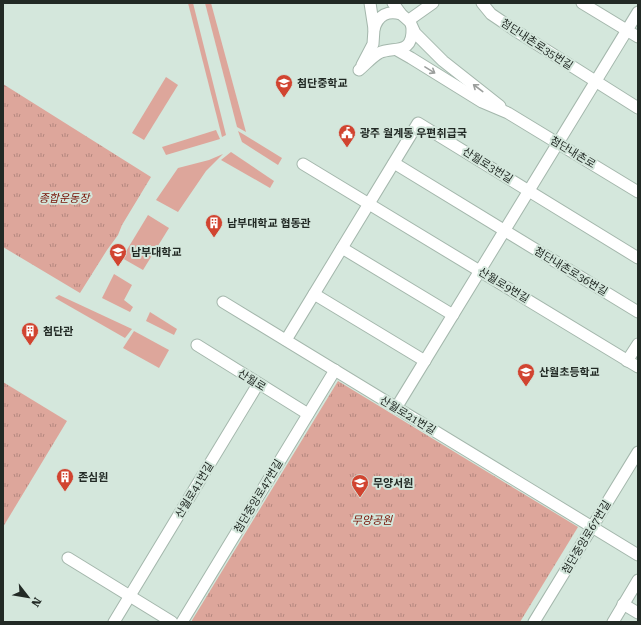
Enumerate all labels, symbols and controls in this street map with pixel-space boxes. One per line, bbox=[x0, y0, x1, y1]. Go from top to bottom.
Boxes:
street label: 첨단내촌로35번길 bbox=[498, 16, 575, 73]
one-way arrow bbox=[424, 66, 436, 74]
school or university icon: 첨단중학교 bbox=[274, 73, 294, 98]
place label: 첨단중학교 bbox=[297, 77, 348, 90]
one-way arrow bbox=[473, 83, 484, 92]
public building icon: 광주 월계동 우편취급국 bbox=[337, 123, 357, 148]
place label: 광주 월계동 우편취급국 bbox=[360, 127, 467, 140]
street label: 첨단내촌로 bbox=[548, 134, 598, 171]
street label: 산월로3번길 bbox=[460, 145, 515, 186]
park label: 종합운동장 bbox=[39, 192, 91, 205]
building icon: 남부대학교 협동관 bbox=[204, 213, 224, 238]
place label: 남부대학교 협동관 bbox=[227, 217, 311, 230]
school or university icon: 남부대학교 bbox=[108, 242, 128, 267]
street label: 첨단내촌로36번길 bbox=[532, 244, 610, 298]
place label: 남부대학교 bbox=[131, 246, 182, 259]
street label: 산월로9번길 bbox=[476, 265, 531, 306]
building icon: 첨단관 bbox=[20, 321, 40, 346]
place label: 첨단관 bbox=[43, 325, 73, 338]
school or university icon: 산월초등학교 bbox=[516, 362, 536, 387]
place label: 산월초등학교 bbox=[539, 366, 600, 379]
street label: 산월로 bbox=[235, 367, 268, 394]
street label: 산월로21번길 bbox=[377, 394, 438, 437]
street label: 첨단중앙로47번길 bbox=[231, 457, 285, 535]
street label: 산월로41번길 bbox=[173, 460, 216, 521]
building icon: 존심원 bbox=[55, 467, 75, 492]
place label: 존심원 bbox=[78, 471, 108, 484]
school or university icon: 무양서원 bbox=[350, 473, 370, 498]
place label: 무양서원 bbox=[373, 477, 413, 490]
street label: 첨단중앙로67번길 bbox=[559, 498, 613, 576]
park label: 무양공원 bbox=[352, 514, 393, 527]
north arrow bbox=[8, 577, 48, 617]
text: N bbox=[28, 595, 44, 609]

